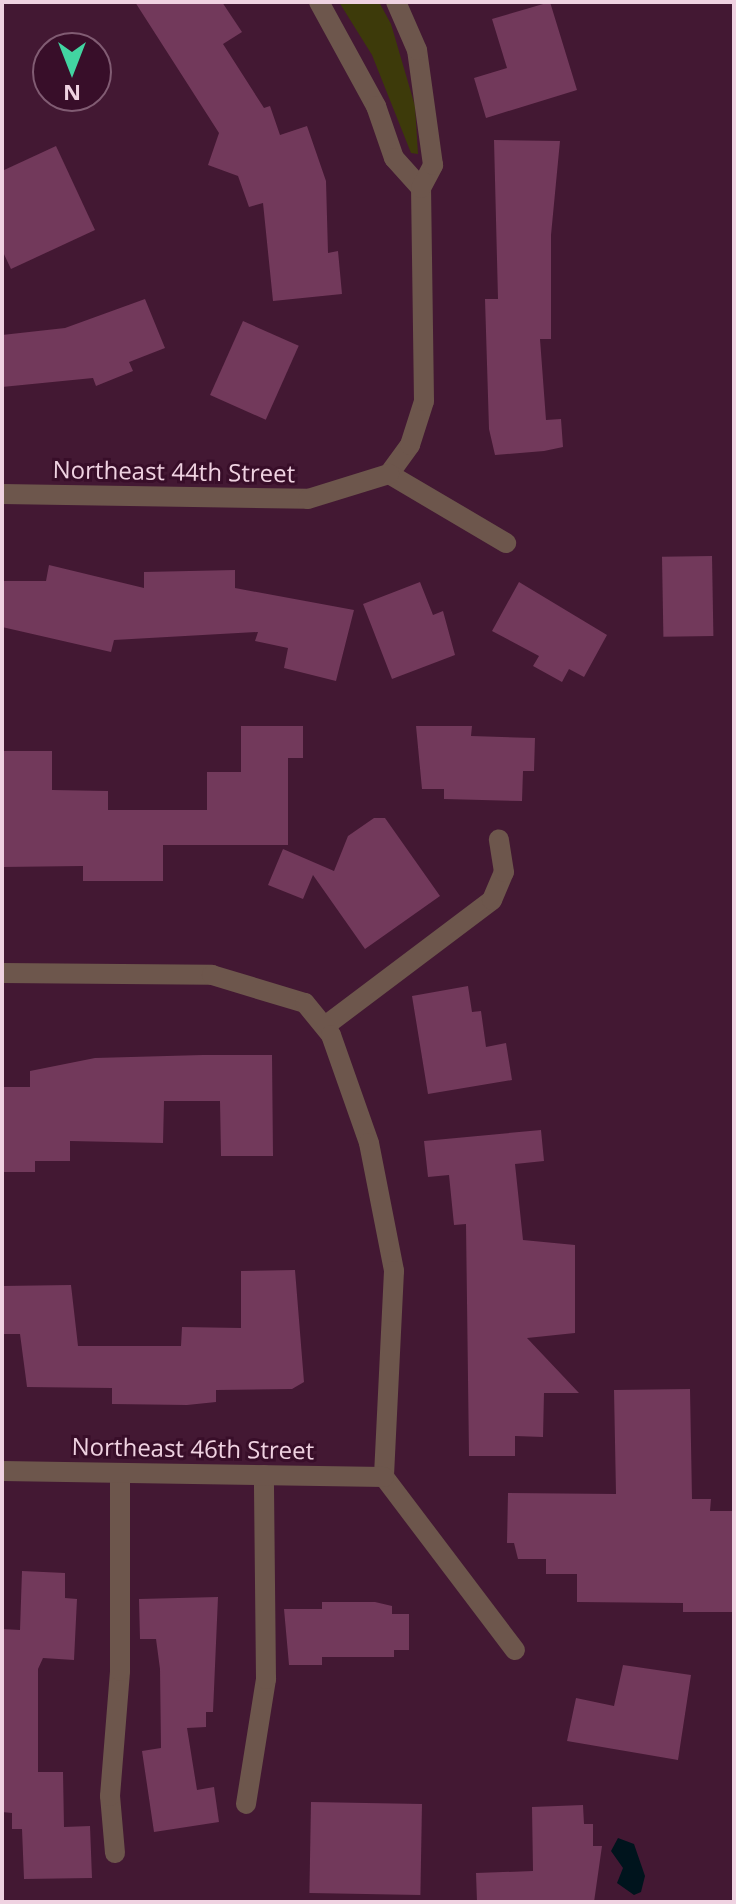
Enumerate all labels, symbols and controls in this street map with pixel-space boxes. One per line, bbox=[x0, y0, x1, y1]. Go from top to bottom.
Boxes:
north arrow bbox=[32, 32, 112, 112]
text: N bbox=[63, 79, 81, 109]
street label: Northeast 44th Street bbox=[52, 454, 296, 488]
street label: Northeast 46th Street bbox=[71, 1431, 315, 1465]

